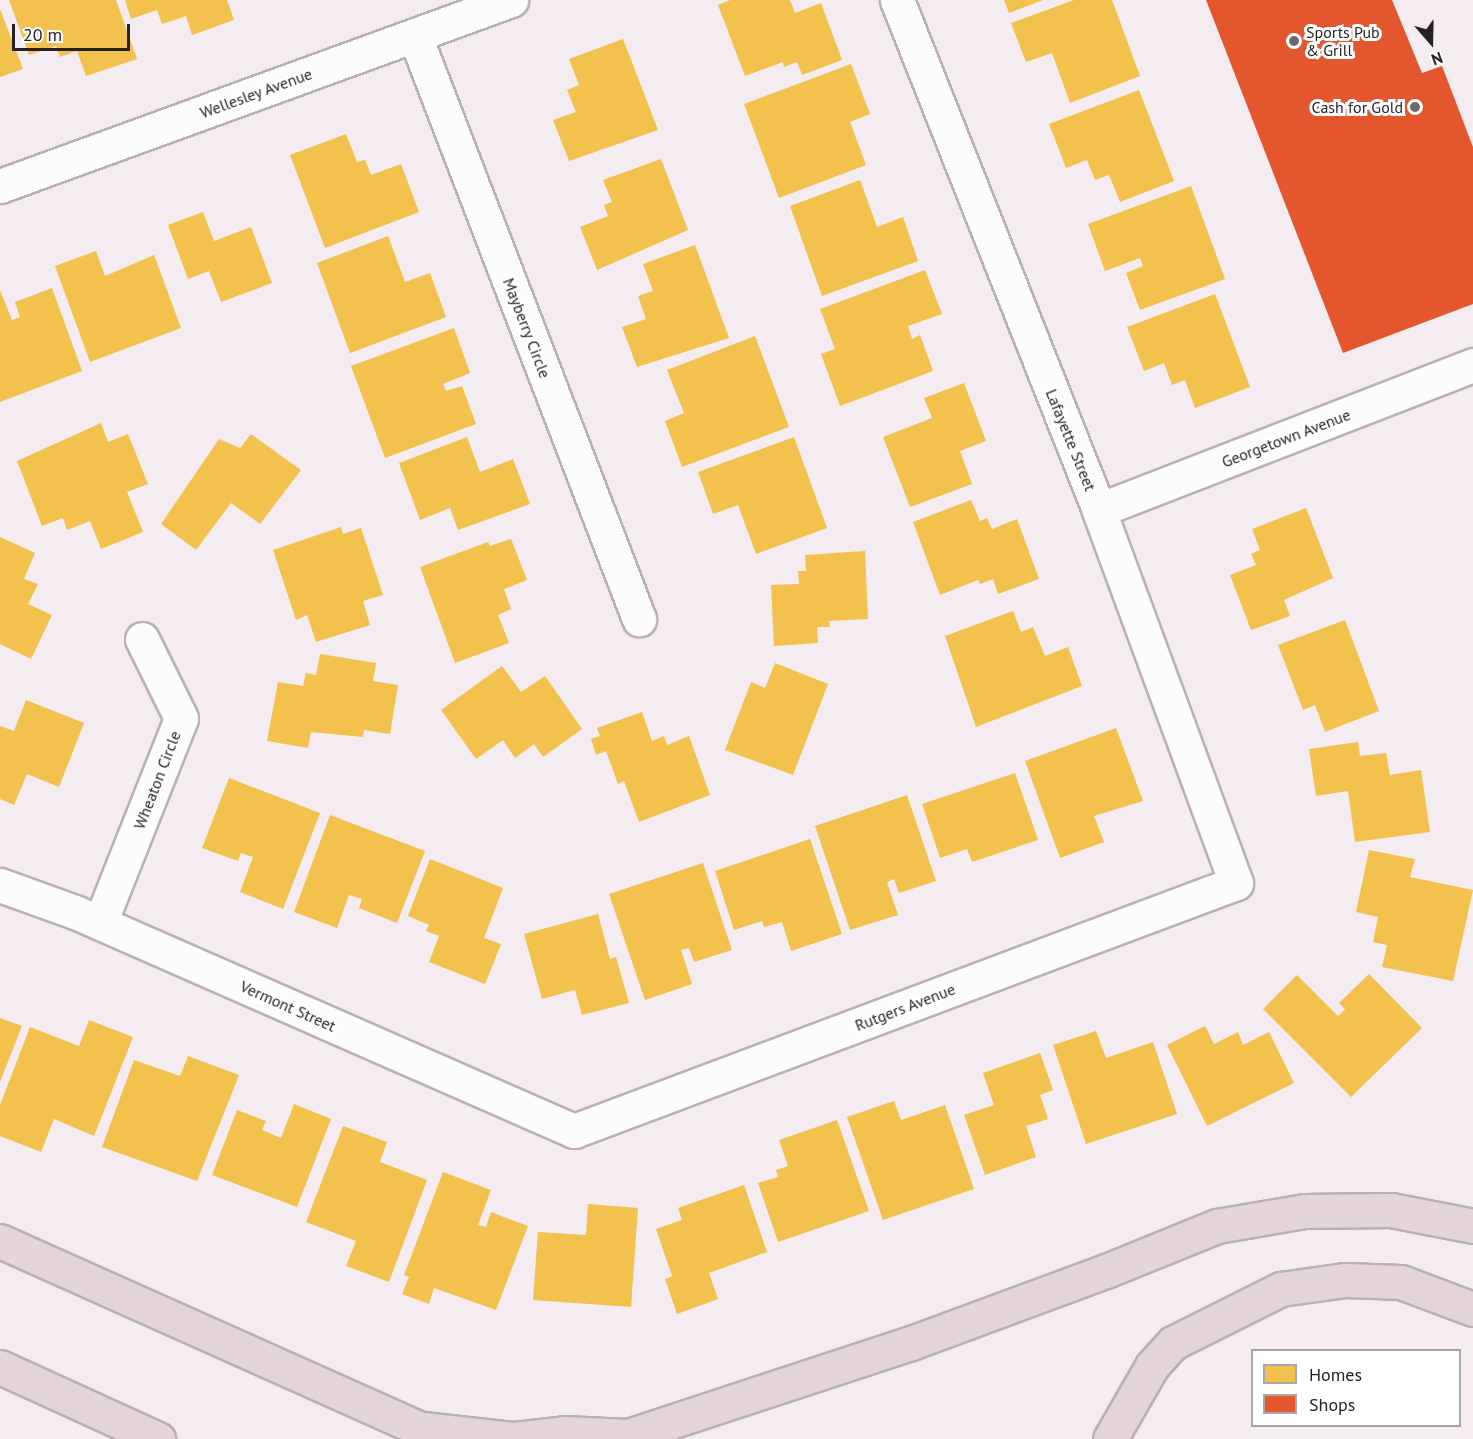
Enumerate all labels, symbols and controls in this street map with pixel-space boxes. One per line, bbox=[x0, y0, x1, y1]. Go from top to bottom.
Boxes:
scale bar bbox=[15, 12, 134, 50]
north arrow bbox=[1401, 12, 1461, 72]
place label: Sports Pub & Grill bbox=[1306, 22, 1380, 60]
text: 20 m bbox=[23, 23, 62, 46]
marker: Sports Pub & Grill bbox=[1287, 34, 1301, 48]
text: N bbox=[1429, 48, 1446, 70]
street label: Wellesley Avenue bbox=[197, 64, 315, 122]
place label: Cash for Gold bbox=[1312, 97, 1403, 117]
marker: Cash for Gold bbox=[1408, 100, 1422, 114]
street label: Mayberry Circle bbox=[499, 275, 555, 381]
street label: Lafayette Street bbox=[1042, 386, 1100, 494]
street label: Georgetown Avenue bbox=[1219, 405, 1353, 471]
street label: Wheaton Circle bbox=[129, 728, 185, 832]
street label: Vermont Street bbox=[237, 976, 339, 1036]
street label: Rutgers Avenue bbox=[852, 979, 958, 1035]
legend bbox=[1251, 1349, 1461, 1427]
text: Homes bbox=[1309, 1363, 1362, 1386]
text: Shops bbox=[1309, 1393, 1355, 1416]

